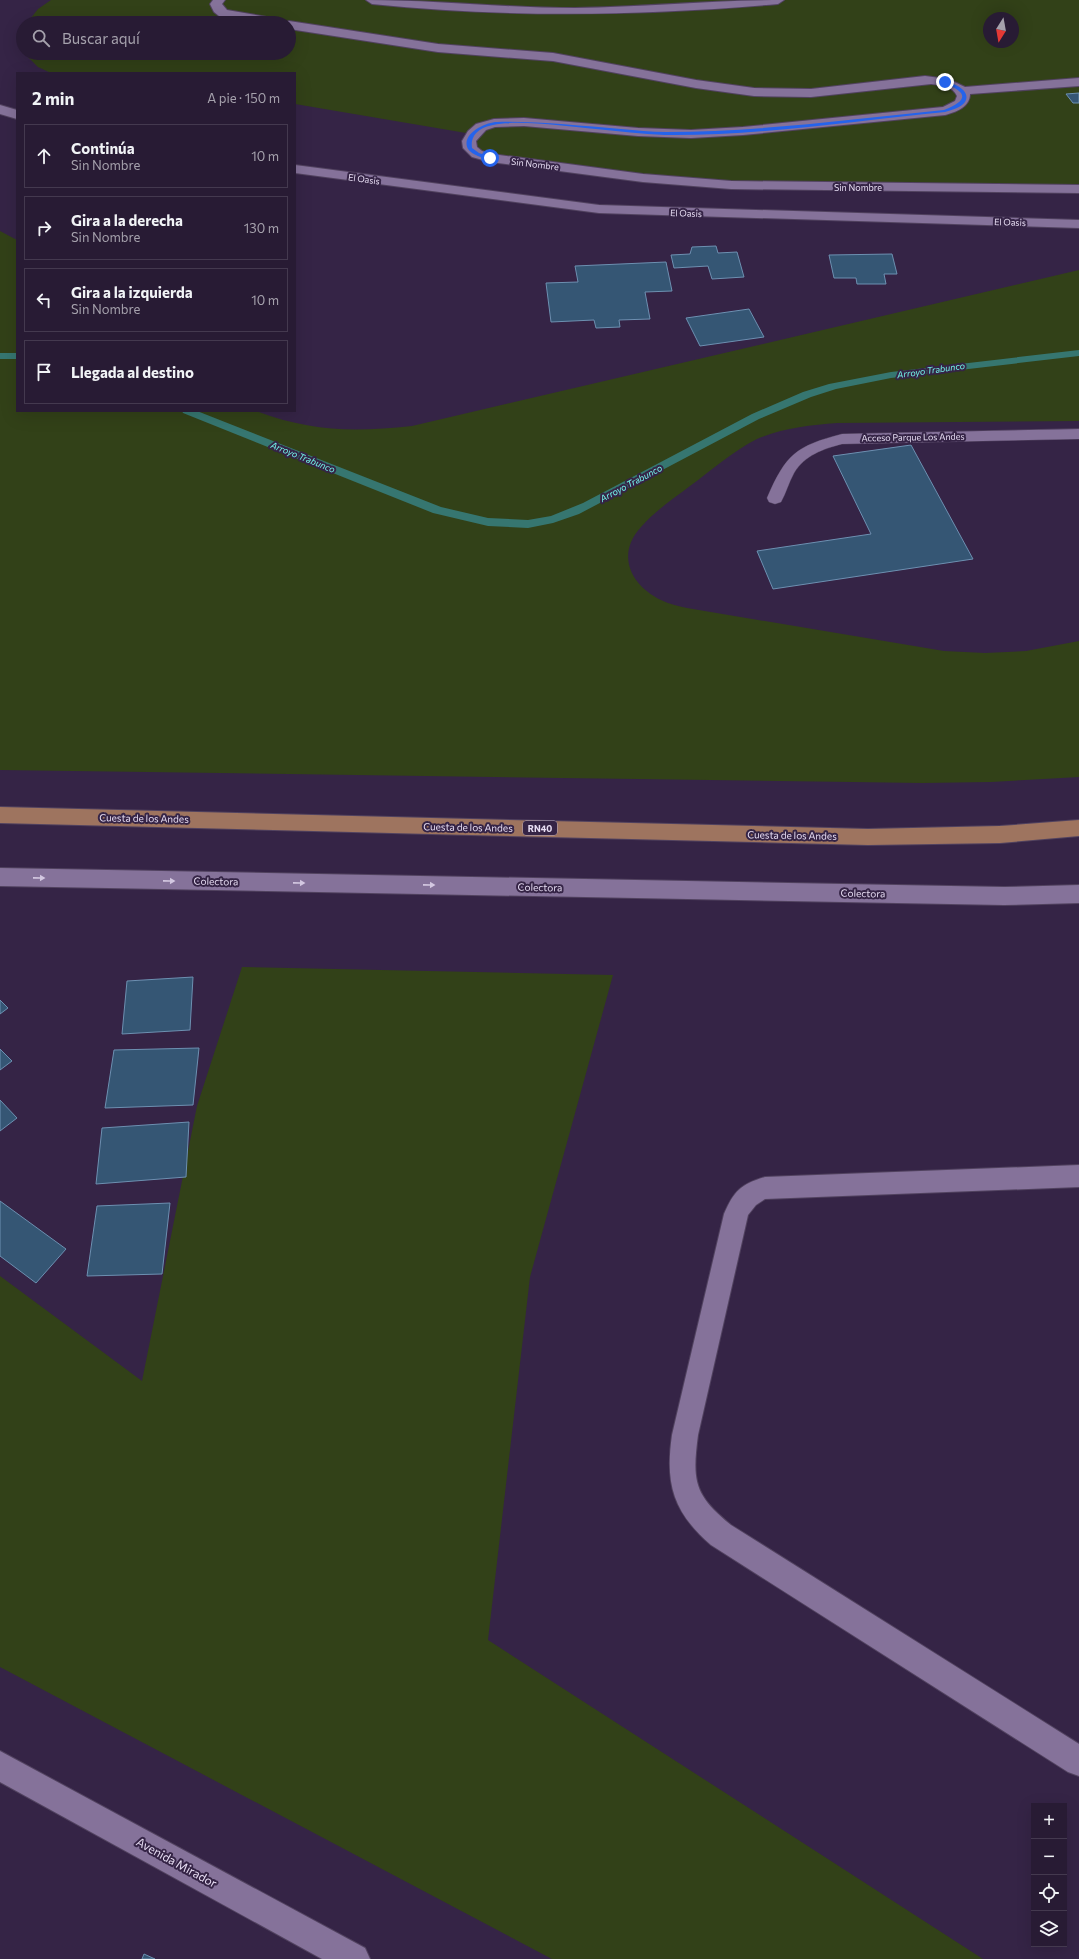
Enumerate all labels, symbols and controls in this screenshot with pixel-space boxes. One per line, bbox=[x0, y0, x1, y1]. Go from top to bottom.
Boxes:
north arrow bbox=[983, 12, 1019, 48]
search box bbox=[16, 16, 296, 60]
icon: search bbox=[30, 27, 52, 49]
text: Buscar aquí bbox=[62, 29, 140, 47]
route end bbox=[936, 73, 954, 91]
text: 2 min bbox=[32, 88, 74, 109]
text: A pie · 150 m bbox=[207, 90, 280, 106]
text: Continúa bbox=[71, 139, 135, 157]
icon: ahead bbox=[33, 145, 55, 167]
text: 10 m bbox=[251, 148, 279, 164]
route start bbox=[481, 149, 499, 167]
street label: Sin Nombre bbox=[511, 156, 560, 172]
text: Sin Nombre bbox=[71, 157, 140, 173]
street label: El Oasis bbox=[347, 171, 381, 187]
street label: Sin Nombre bbox=[834, 182, 882, 193]
street label: El Oasis bbox=[670, 207, 702, 219]
text: Gira a la derecha bbox=[71, 211, 183, 229]
street label: El Oasis bbox=[994, 216, 1026, 228]
icon: right bbox=[33, 217, 55, 239]
text: 130 m bbox=[244, 220, 279, 236]
text: Sin Nombre bbox=[71, 229, 140, 245]
text: Gira a la izquierda bbox=[71, 283, 193, 301]
icon: left bbox=[33, 289, 55, 311]
text: 10 m bbox=[251, 292, 279, 308]
text: Sin Nombre bbox=[71, 301, 140, 317]
water label: Arroyo Trabunco bbox=[895, 360, 966, 380]
icon: arrive bbox=[33, 361, 55, 383]
text: Llegada al destino bbox=[71, 363, 194, 381]
street label: Acceso Parque Los Andes bbox=[861, 431, 965, 443]
water label: Arroyo Trabunco bbox=[268, 439, 337, 475]
water label: Arroyo Trabunco bbox=[597, 462, 664, 504]
street label: Cuesta de los Andes bbox=[99, 811, 189, 825]
street label: Cuesta de los Andes bbox=[423, 820, 513, 834]
road number: RN40 bbox=[523, 821, 557, 835]
street label: Cuesta de los Andes bbox=[747, 828, 837, 842]
one-way arrow bbox=[33, 875, 46, 881]
street label: Colectora bbox=[194, 875, 238, 887]
one-way arrow bbox=[163, 877, 175, 884]
one-way arrow bbox=[293, 880, 306, 886]
street label: Colectora bbox=[518, 881, 562, 893]
one-way arrow bbox=[423, 882, 435, 889]
street label: Colectora bbox=[841, 887, 885, 899]
map controls bbox=[1031, 1803, 1067, 1947]
button: + bbox=[1031, 1803, 1067, 1839]
street label: Avenida Mirador bbox=[134, 1834, 220, 1890]
button: − bbox=[1031, 1839, 1067, 1875]
button: locate bbox=[1031, 1875, 1067, 1911]
button: layers bbox=[1031, 1911, 1067, 1947]

